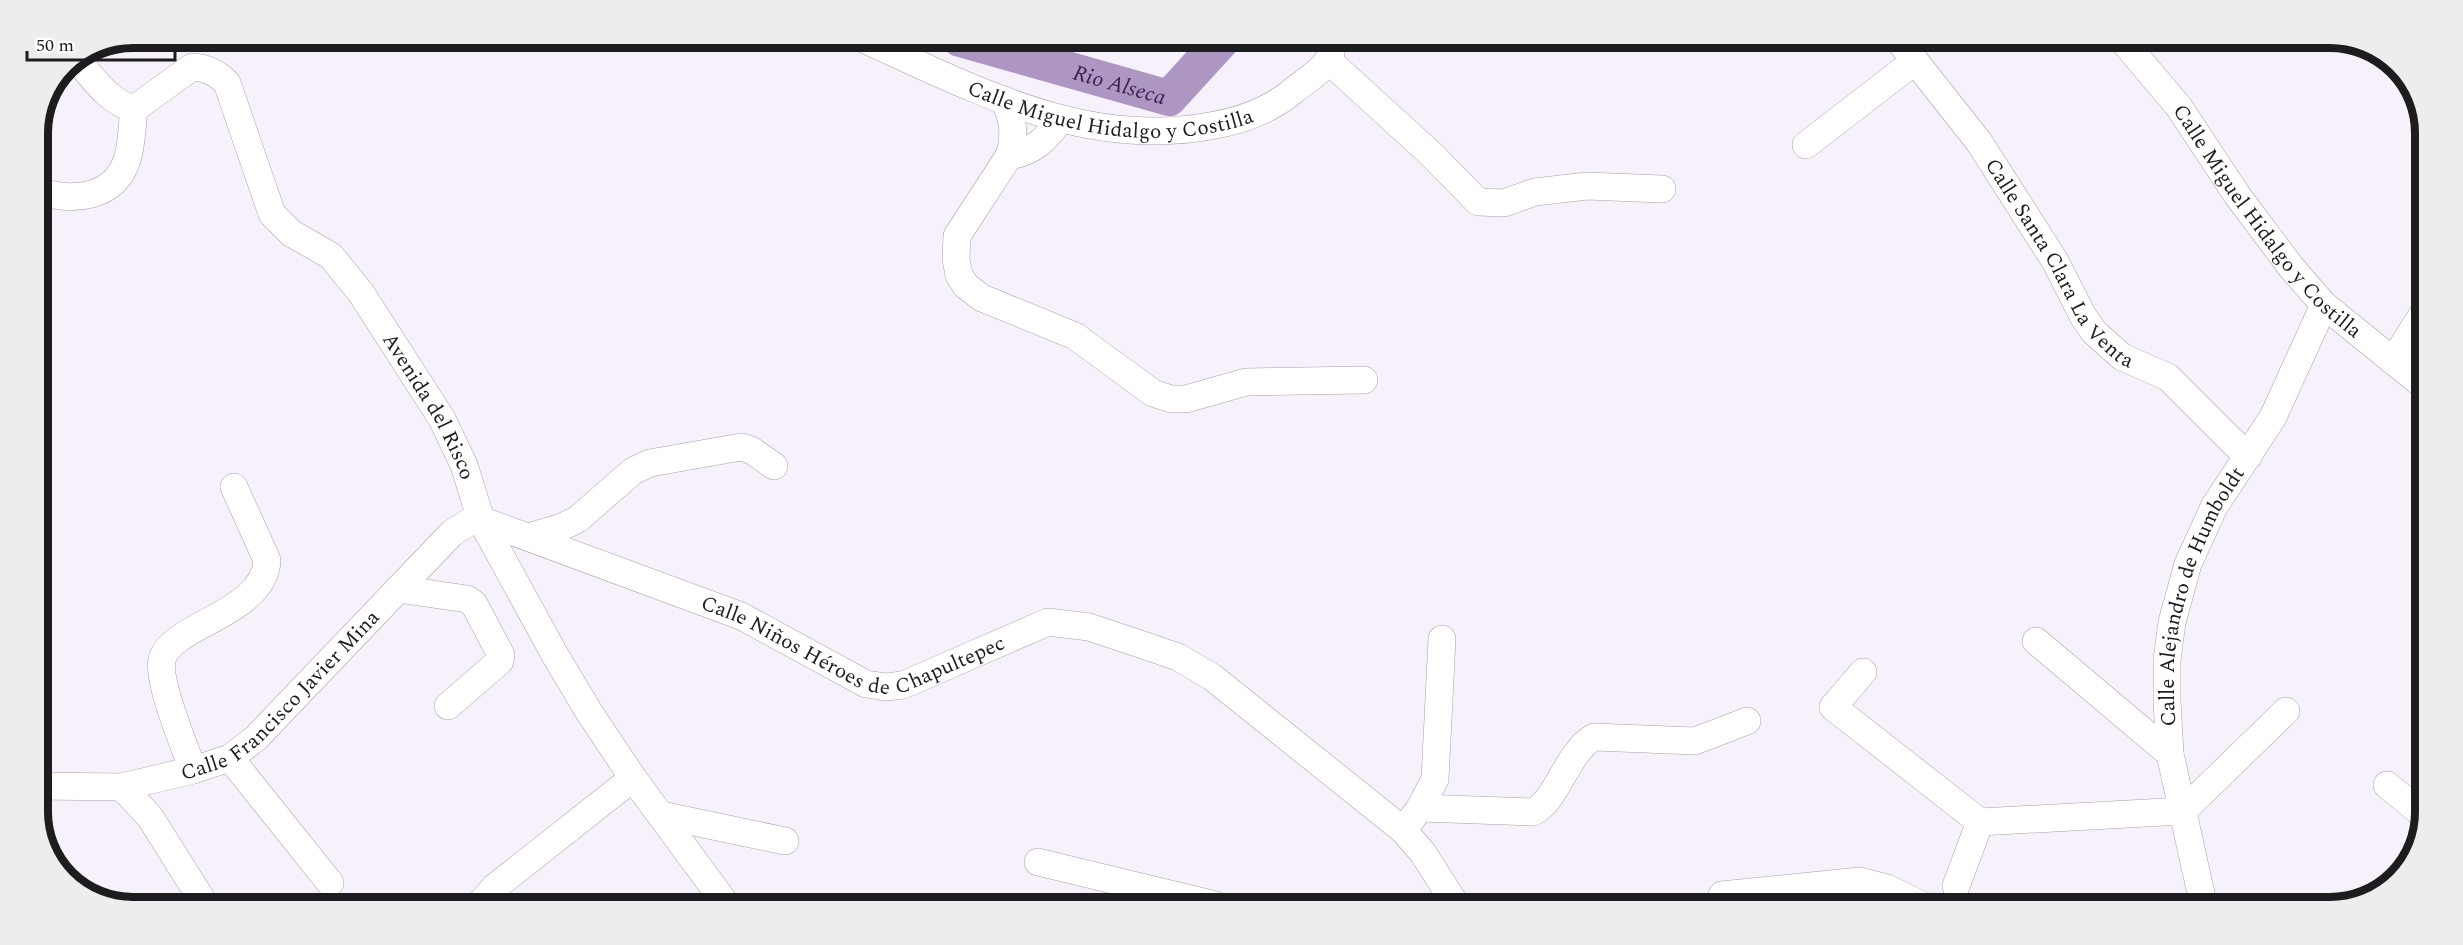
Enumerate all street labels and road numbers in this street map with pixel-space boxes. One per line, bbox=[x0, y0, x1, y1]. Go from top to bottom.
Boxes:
street label: Calle Miguel Hidalgo y Costilla bbox=[962, 73, 1259, 148]
street label: Calle Miguel Hidalgo y Costilla bbox=[2164, 98, 2369, 347]
street label: Calle Santa Clara La Venta bbox=[1976, 152, 2139, 377]
street label: Avenida del Risco bbox=[374, 327, 483, 484]
street label: Calle Alejandro de Humboldt bbox=[2152, 461, 2253, 727]
street label: Calle Niños Héroes de Chapultepec bbox=[696, 588, 1010, 704]
street label: Calle Francisco Javier Mina bbox=[178, 602, 388, 789]

